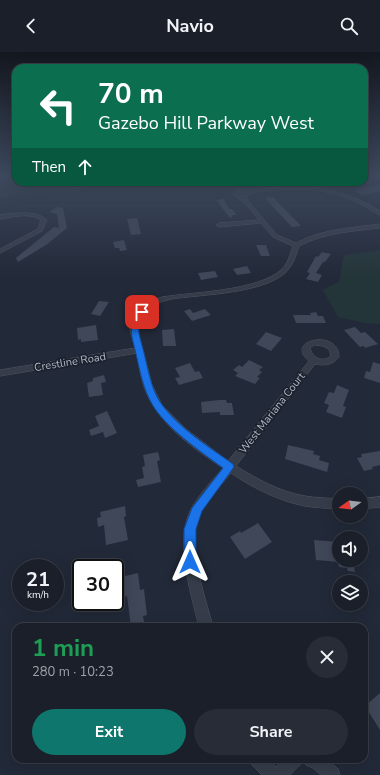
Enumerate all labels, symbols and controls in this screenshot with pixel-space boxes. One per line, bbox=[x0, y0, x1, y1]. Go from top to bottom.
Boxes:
text: Navio bbox=[166, 14, 214, 38]
icon: back bbox=[20, 15, 42, 37]
icon: search bbox=[338, 15, 360, 37]
text: 70 m bbox=[98, 75, 164, 113]
icon: left bbox=[32, 80, 84, 132]
text: Gazebo Hill Parkway West bbox=[98, 111, 314, 135]
icon: ahead bbox=[74, 156, 96, 178]
text: Then bbox=[32, 157, 66, 177]
pin bbox=[125, 295, 159, 329]
icon: arrive bbox=[131, 301, 153, 323]
street label: Crestline Road bbox=[33, 349, 107, 375]
street label: West Mariana Court bbox=[236, 369, 308, 457]
north arrow bbox=[332, 487, 368, 523]
map controls bbox=[332, 487, 368, 611]
button: sound bbox=[332, 531, 368, 567]
position arrow bbox=[169, 541, 211, 583]
speed limit sign: 30 bbox=[72, 559, 124, 611]
text: 21 bbox=[26, 566, 50, 593]
button: layers bbox=[332, 575, 368, 611]
text: km/h bbox=[27, 588, 49, 602]
text: 1 min bbox=[32, 632, 94, 664]
button: close bbox=[306, 636, 348, 678]
text: 280 m · 10:23 bbox=[32, 663, 114, 681]
button: Exit bbox=[32, 709, 186, 755]
button: Share bbox=[194, 709, 348, 755]

